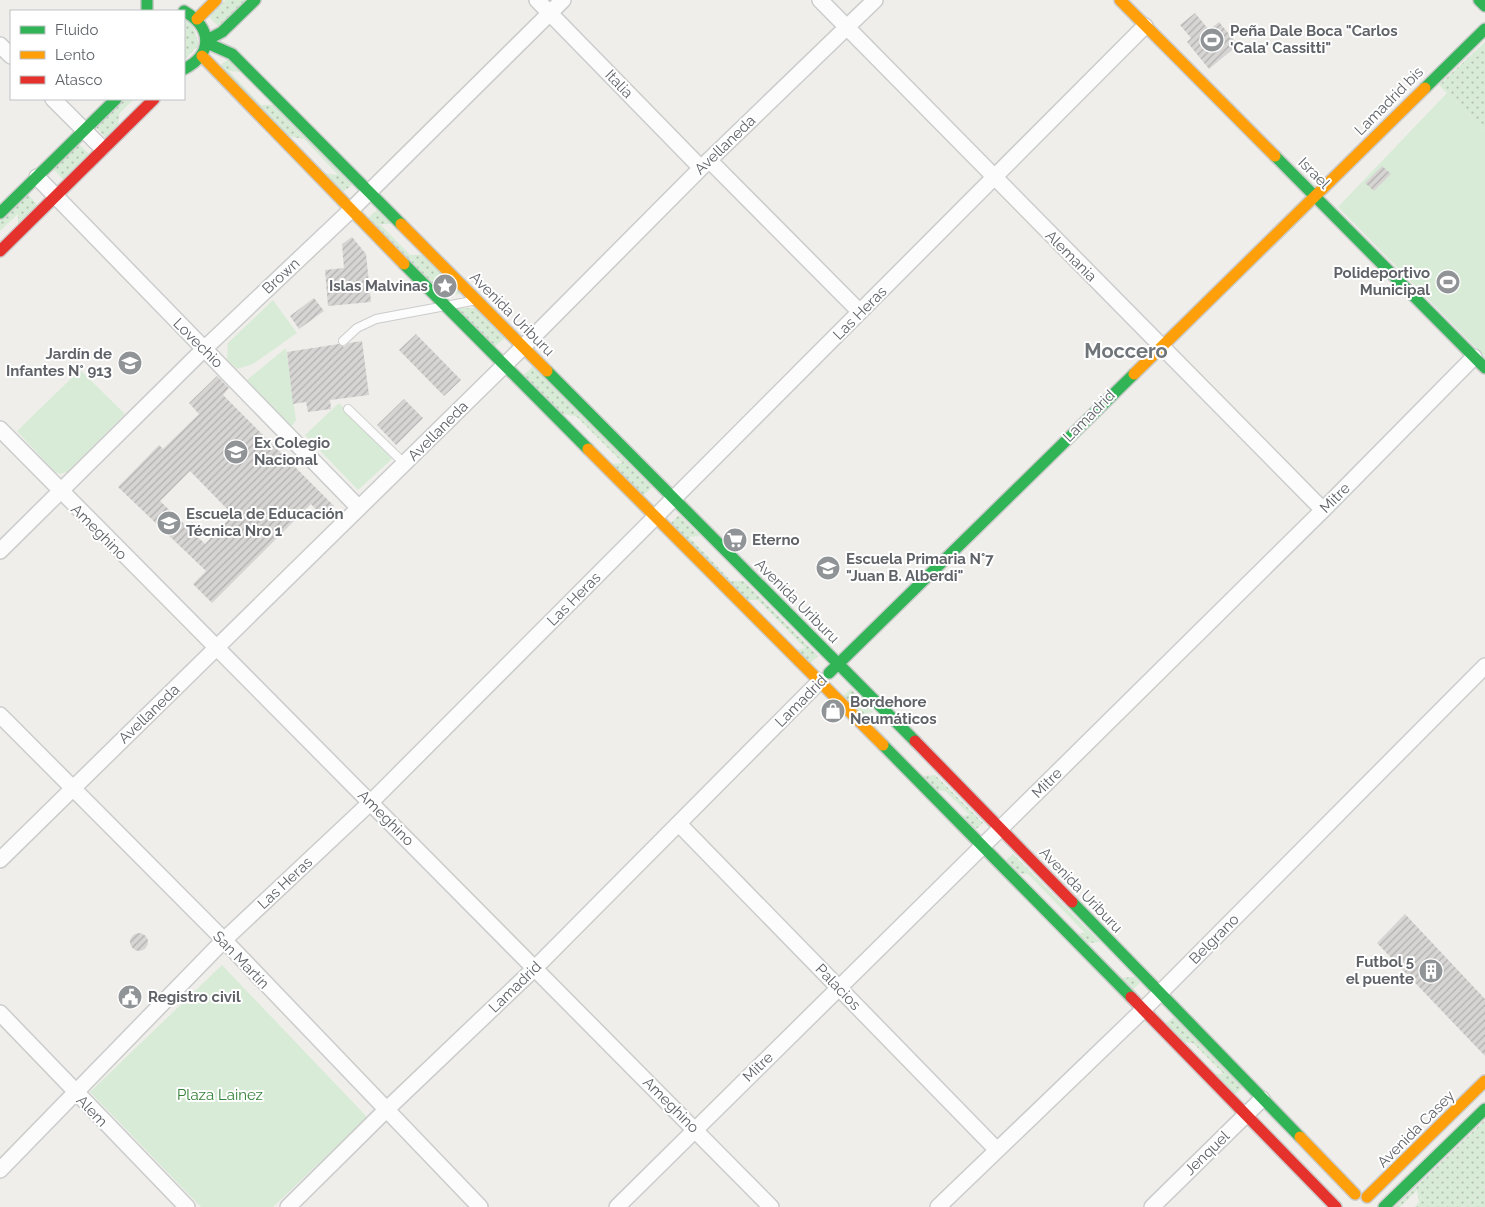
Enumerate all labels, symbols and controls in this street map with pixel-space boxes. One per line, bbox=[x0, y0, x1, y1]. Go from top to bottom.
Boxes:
legend bbox=[10, 10, 185, 100]
text: Fluido bbox=[55, 21, 98, 39]
place label: Peña Dale Boca "Carlos 'Cala' Cassitti" bbox=[1230, 22, 1398, 57]
sports icon: Peña Dale Boca "Carlos 'Cala' Cassitti" bbox=[1199, 27, 1225, 53]
text: Lento bbox=[55, 46, 95, 64]
street label: Lamadrid bis bbox=[1351, 63, 1427, 139]
street label: Italia bbox=[601, 66, 637, 102]
text: Atasco bbox=[55, 71, 102, 89]
street label: Avellaneda bbox=[691, 112, 759, 178]
street label: Israel bbox=[1294, 153, 1334, 193]
street label: Alemania bbox=[1042, 227, 1100, 285]
street label: Brown bbox=[259, 254, 303, 298]
place label: Polideportivo Municipal bbox=[1333, 264, 1430, 299]
street label: Avenida Uriburu bbox=[466, 268, 558, 360]
sports icon: Polideportivo Municipal bbox=[1435, 269, 1461, 295]
place icon: Islas Malvinas bbox=[432, 273, 458, 299]
place label: Islas Malvinas bbox=[329, 277, 428, 295]
street label: Las Heras bbox=[829, 282, 891, 344]
street label: Lovechio bbox=[169, 314, 227, 372]
district label: Moccero bbox=[1084, 339, 1168, 363]
place label: Jardín de Infantes N° 913 bbox=[6, 345, 112, 380]
school or university icon: Jardín de Infantes N° 913 bbox=[117, 350, 143, 376]
street label: Lamadrid bbox=[1059, 386, 1119, 446]
street label: Avellaneda bbox=[404, 397, 472, 465]
place label: Ex Colegio Nacional bbox=[254, 434, 330, 469]
school or university icon: Ex Colegio Nacional bbox=[223, 439, 249, 465]
street label: Mitre bbox=[1316, 479, 1354, 517]
street label: Ameghino bbox=[67, 500, 131, 564]
place label: Escuela de Educación Técnica Nro 1 bbox=[186, 505, 344, 540]
school or university icon: Escuela de Educación Técnica Nro 1 bbox=[156, 510, 182, 536]
supermarket icon: Eterno bbox=[722, 527, 748, 553]
place label: Eterno bbox=[752, 531, 800, 549]
place label: Escuela Primaria N°7 "Juan B. Alberdi" bbox=[846, 550, 994, 585]
street label: Avenida Uriburu bbox=[751, 555, 843, 647]
school or university icon: Escuela Primaria N°7 "Juan B. Alberdi" bbox=[815, 555, 841, 581]
street label: Las Heras bbox=[543, 568, 605, 630]
street label: Lamadrid bbox=[771, 671, 831, 731]
street label: Avellaneda bbox=[115, 681, 183, 747]
place label: Bordehore Neumáticos bbox=[850, 693, 937, 728]
shop icon: Bordehore Neumáticos bbox=[820, 698, 846, 724]
street label: Mitre bbox=[1028, 764, 1066, 802]
street label: Ameghino bbox=[354, 786, 418, 850]
street label: Avenida Uriburu bbox=[1036, 844, 1126, 936]
street label: Las Heras bbox=[254, 853, 316, 913]
street label: Belgrano bbox=[1185, 910, 1243, 968]
street label: San Martín bbox=[209, 927, 273, 993]
place label: Futbol 5 el puente bbox=[1346, 953, 1414, 988]
street label: Lamadrid bbox=[485, 958, 545, 1016]
building icon: Futbol 5 el puente bbox=[1418, 958, 1444, 984]
street label: Palacios bbox=[812, 960, 864, 1014]
public building icon: Registro civil bbox=[117, 984, 143, 1010]
place label: Registro civil bbox=[148, 988, 241, 1006]
street label: Mitre bbox=[739, 1048, 777, 1086]
street label: Ameghino bbox=[639, 1073, 703, 1137]
park label: Plaza Lainez bbox=[177, 1086, 263, 1104]
street label: Avenida Casey bbox=[1374, 1087, 1458, 1171]
street label: Alem bbox=[73, 1092, 111, 1130]
street label: Jenquel bbox=[1181, 1127, 1234, 1179]

